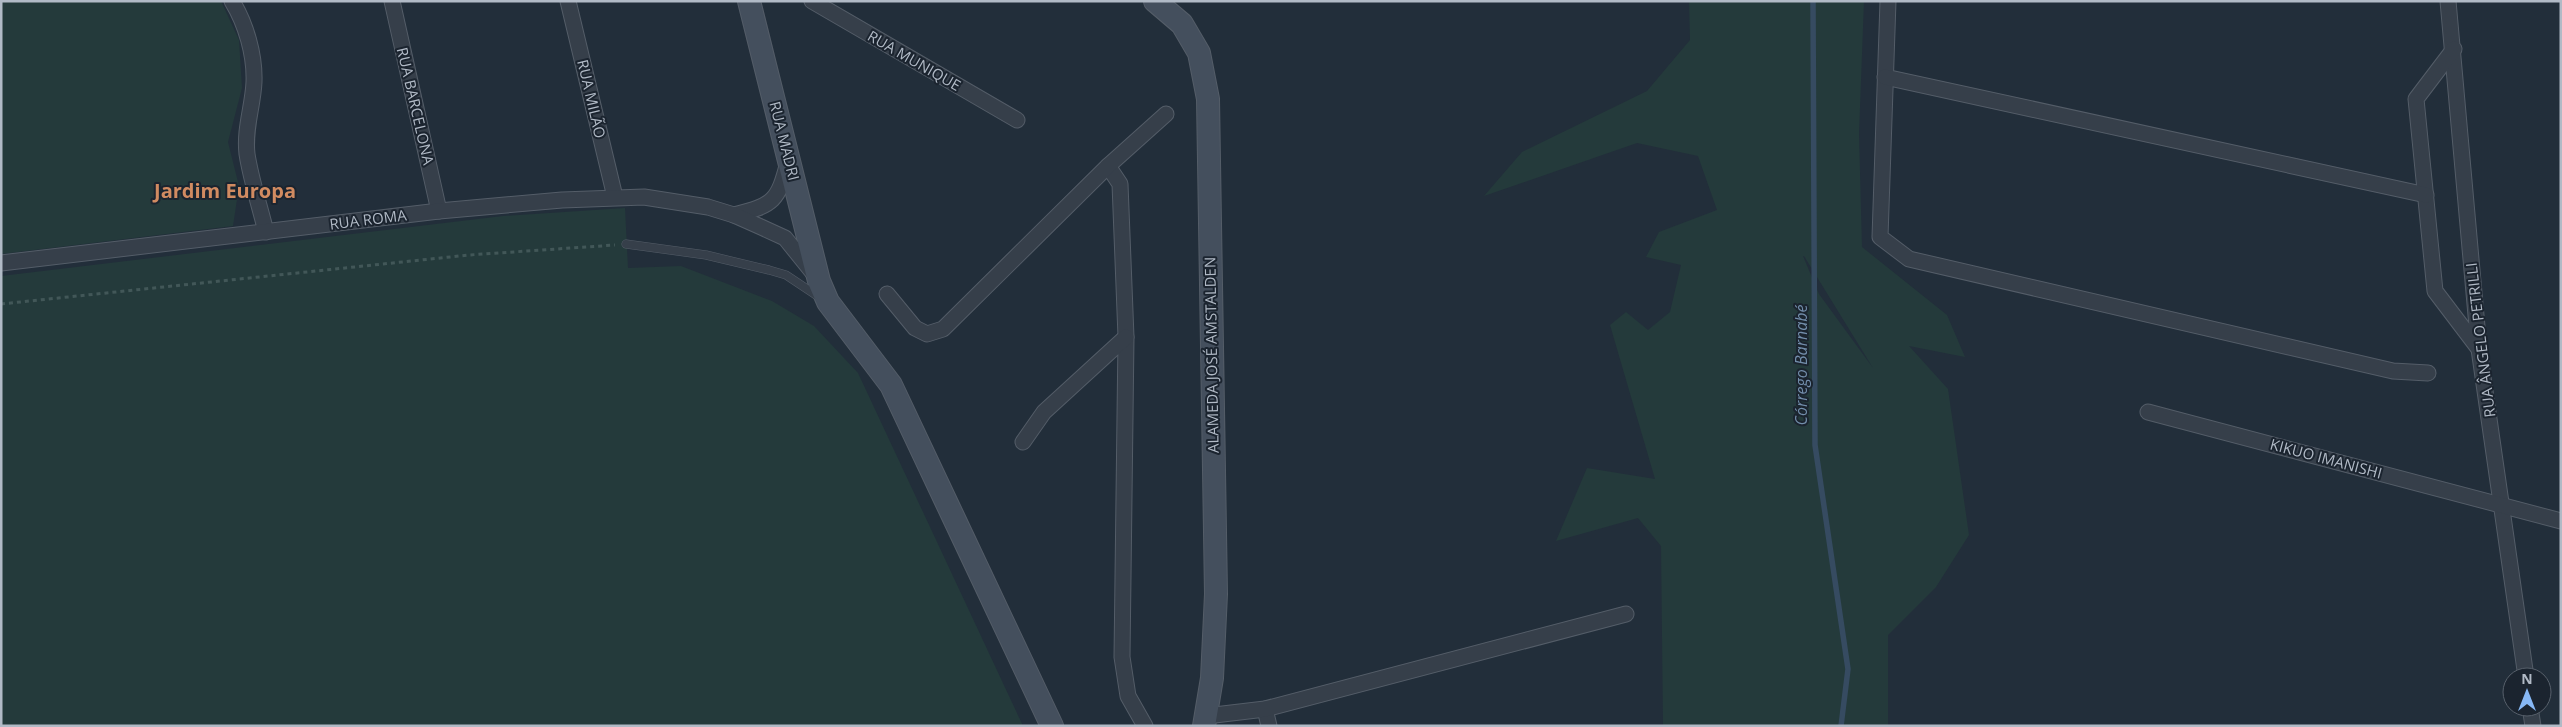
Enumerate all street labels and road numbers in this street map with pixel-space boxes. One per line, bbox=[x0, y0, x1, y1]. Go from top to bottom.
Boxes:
street label: RUA MUNIQUE bbox=[864, 25, 965, 95]
street label: RUA BARCELONA bbox=[393, 45, 439, 167]
street label: RUA MILÃO bbox=[573, 57, 611, 140]
street label: RUA MADRI bbox=[765, 99, 804, 182]
street label: RUA ROMA bbox=[328, 204, 408, 234]
street label: ALAMEDA JOSÉ AMSTALDEN bbox=[1199, 257, 1223, 453]
street label: RUA ÂNGELO PETRILLI bbox=[2461, 262, 2499, 419]
street label: KIKUO IMANISHI bbox=[2268, 433, 2384, 483]

